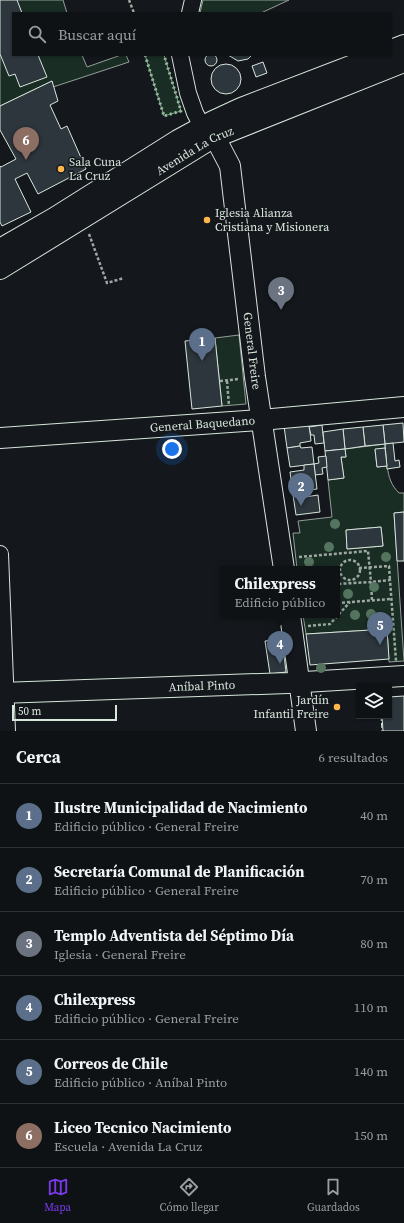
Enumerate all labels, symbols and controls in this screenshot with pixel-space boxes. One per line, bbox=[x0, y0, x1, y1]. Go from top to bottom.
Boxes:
search box bbox=[12, 12, 392, 56]
icon: search bbox=[26, 23, 48, 45]
text: Buscar aquí bbox=[58, 24, 136, 45]
street label: Avenida La Cruz bbox=[153, 123, 236, 179]
pin: 6 bbox=[13, 127, 39, 160]
place label: Sala Cuna La Cruz bbox=[69, 154, 122, 184]
marker: Sala Cuna La Cruz bbox=[56, 164, 66, 174]
place label: Iglesia Alianza Cristiana y Misionera bbox=[215, 205, 330, 235]
marker: Iglesia Alianza Cristiana y Misionera bbox=[202, 215, 212, 225]
pin: 3 bbox=[268, 277, 294, 310]
street label: General Freire bbox=[239, 311, 265, 391]
pin: 1 bbox=[189, 328, 215, 361]
street label: General Baquedano bbox=[150, 412, 256, 436]
your location bbox=[162, 439, 182, 459]
pin: 2 bbox=[288, 473, 314, 506]
popup bbox=[220, 566, 340, 618]
text: Chilexpress bbox=[235, 573, 316, 594]
text: Edificio público bbox=[235, 594, 326, 611]
pin: 5 bbox=[367, 612, 393, 645]
pin: 4 bbox=[267, 631, 293, 664]
street label: Aníbal Pinto bbox=[168, 677, 236, 695]
map controls bbox=[356, 683, 392, 719]
button: layers bbox=[356, 683, 392, 719]
place label: Jardín Infantil Freire bbox=[253, 692, 329, 722]
marker: Jardín Infantil Freire bbox=[332, 702, 342, 712]
scale bar bbox=[12, 703, 117, 722]
text: 50 m bbox=[18, 704, 41, 719]
text: Cerca bbox=[16, 745, 61, 769]
text: 6 resultados bbox=[318, 749, 388, 766]
text: Ilustre Municipalidad de Nacimiento bbox=[54, 797, 307, 818]
text: 1 bbox=[25, 807, 33, 824]
text: 40 m bbox=[360, 807, 388, 824]
text: Edificio público · General Freire bbox=[54, 818, 239, 835]
text: Secretaría Comunal de Planificación bbox=[54, 861, 305, 882]
text: 2 bbox=[25, 871, 33, 888]
text: 70 m bbox=[360, 871, 388, 888]
text: Edificio público · General Freire bbox=[54, 882, 239, 899]
text: Templo Adventista del Séptimo Día bbox=[54, 925, 294, 946]
text: 3 bbox=[25, 935, 33, 952]
text: 80 m bbox=[360, 935, 388, 952]
text: Iglesia · General Freire bbox=[54, 946, 186, 963]
text: Chilexpress bbox=[54, 989, 135, 1010]
text: 4 bbox=[25, 999, 33, 1016]
text: 110 m bbox=[354, 999, 388, 1016]
text: Edificio público · General Freire bbox=[54, 1010, 239, 1027]
text: Correos de Chile bbox=[54, 1053, 168, 1074]
text: 5 bbox=[25, 1063, 33, 1080]
text: 140 m bbox=[354, 1063, 388, 1080]
text: Edificio público · Aníbal Pinto bbox=[54, 1074, 227, 1091]
text: Liceo Tecnico Nacimiento bbox=[54, 1117, 231, 1138]
text: 6 bbox=[25, 1127, 33, 1144]
text: 150 m bbox=[354, 1127, 388, 1144]
text: Escuela · Avenida La Cruz bbox=[54, 1138, 202, 1155]
tab: Mapa bbox=[44, 1176, 71, 1215]
tab: Cómo llegar bbox=[159, 1176, 219, 1215]
tab: Guardados bbox=[307, 1176, 360, 1215]

